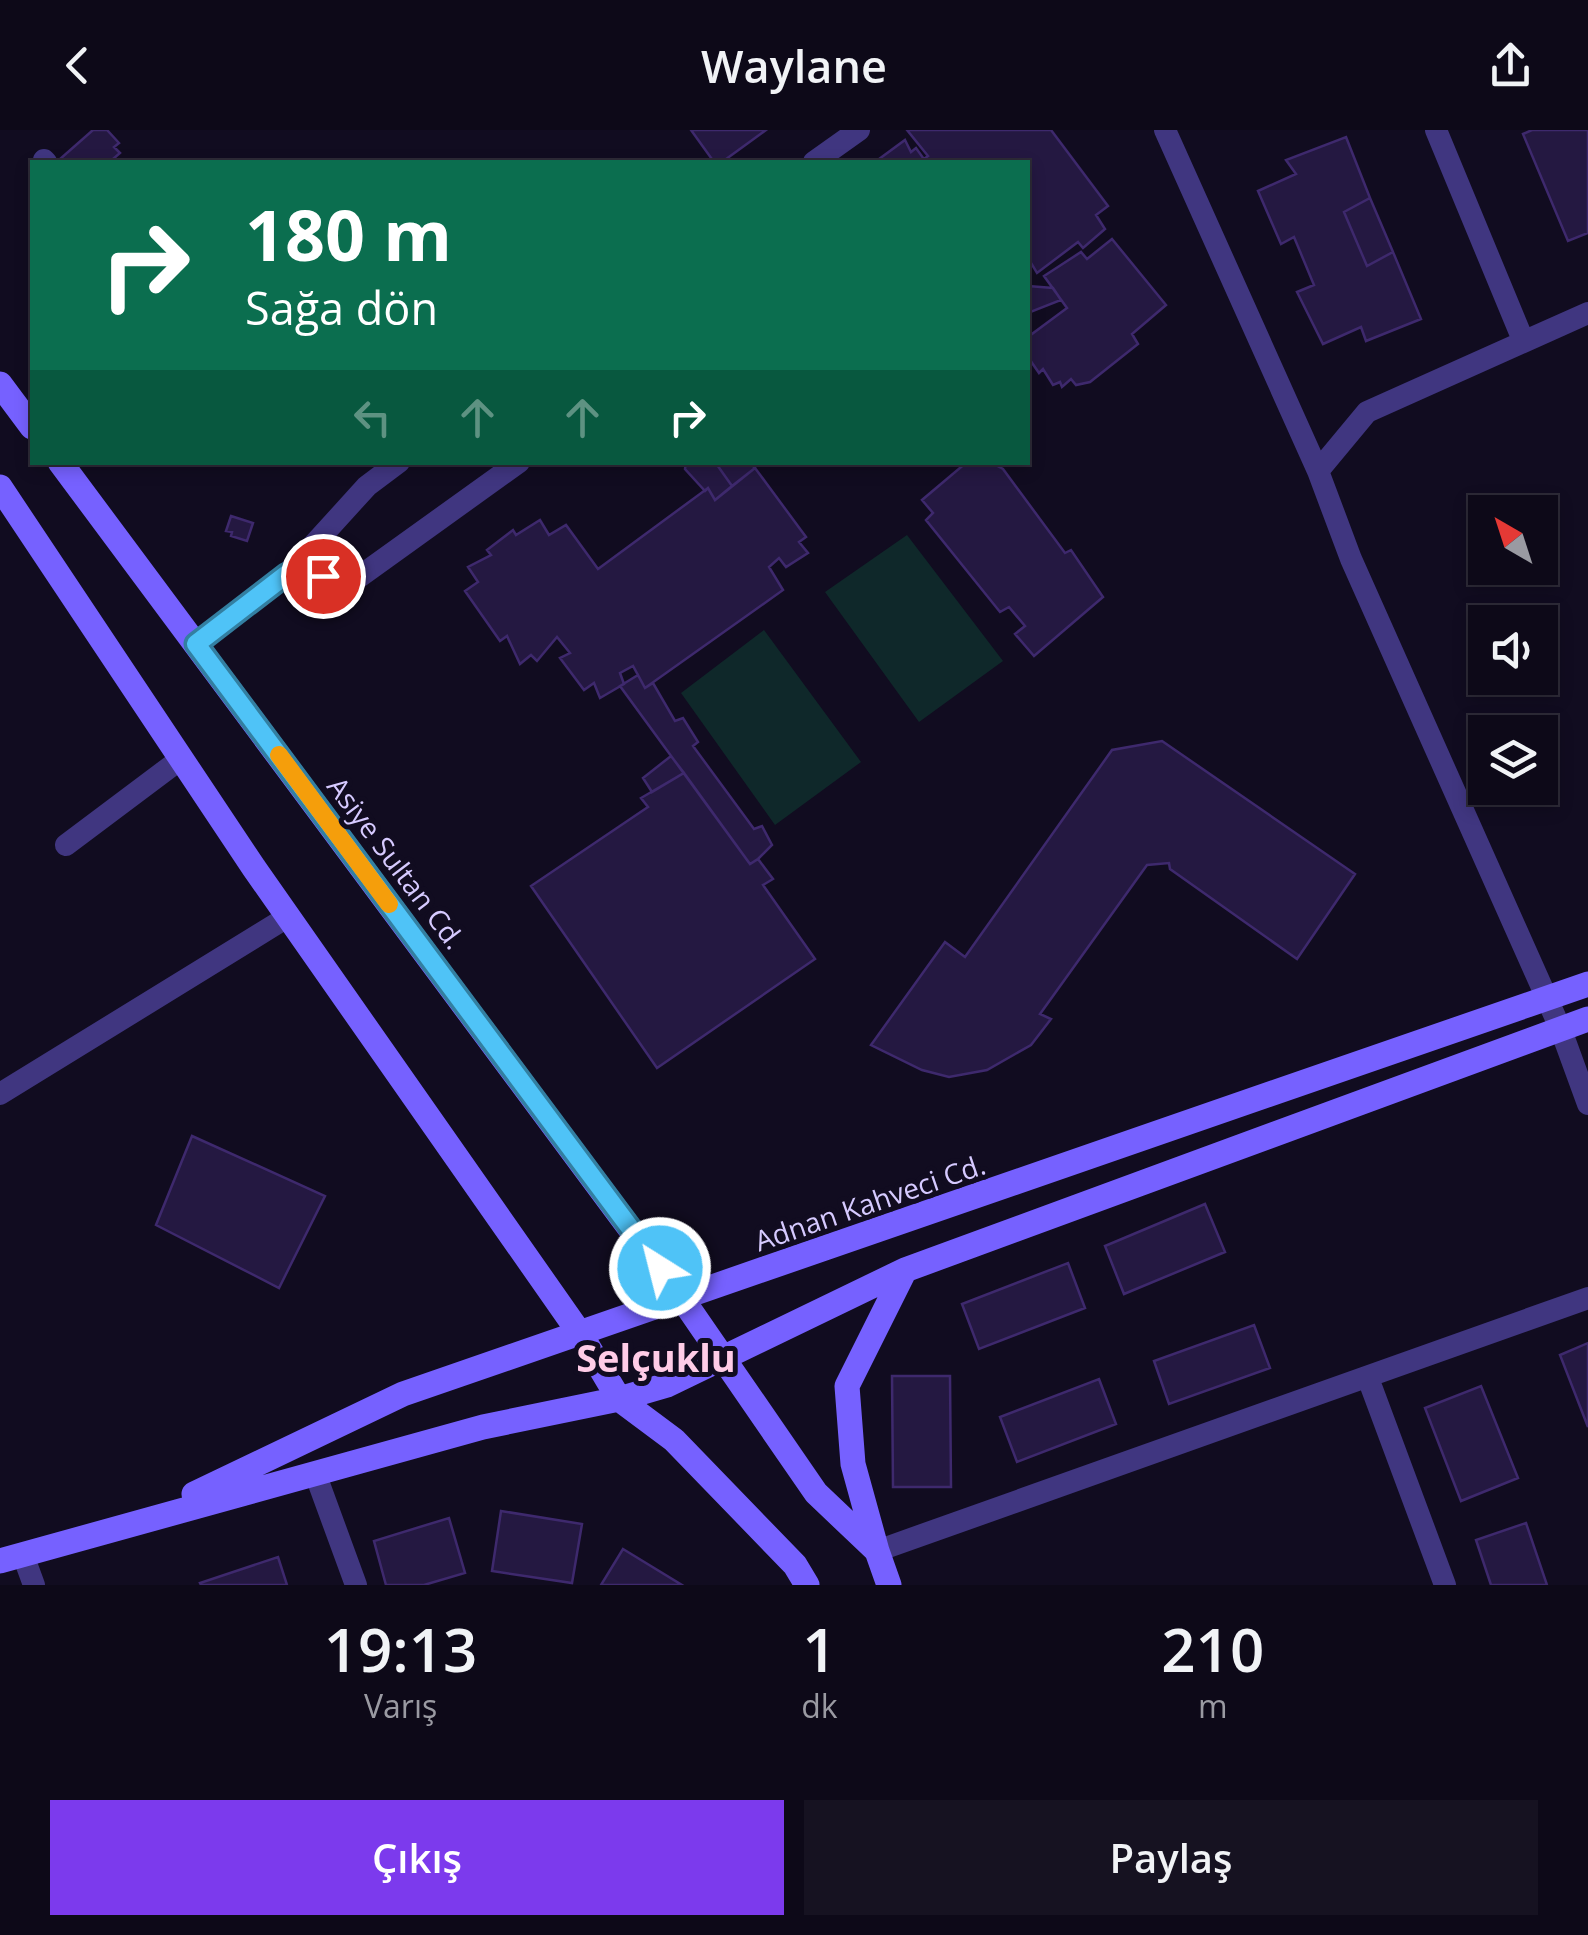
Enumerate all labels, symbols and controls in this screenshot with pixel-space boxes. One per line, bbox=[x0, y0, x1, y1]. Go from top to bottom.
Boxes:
text: Waylane bbox=[701, 35, 887, 96]
icon: back bbox=[50, 38, 105, 93]
icon: share bbox=[1483, 38, 1538, 93]
text: 180 m bbox=[245, 186, 452, 282]
icon: right bbox=[80, 200, 210, 330]
text: Sağa dön bbox=[245, 277, 438, 338]
icon: left bbox=[345, 390, 400, 445]
icon: ahead bbox=[450, 390, 505, 445]
icon: ahead bbox=[555, 390, 610, 445]
icon: right bbox=[660, 390, 715, 445]
north arrow bbox=[1468, 495, 1558, 585]
map controls bbox=[1468, 495, 1558, 805]
pin bbox=[281, 534, 366, 619]
icon: arrive bbox=[296, 549, 351, 604]
button: sound bbox=[1468, 605, 1558, 695]
button: layers bbox=[1468, 715, 1558, 805]
street label: Asiye Sultan Cd. bbox=[319, 768, 474, 956]
street label: Adnan Kahveci Cd. bbox=[749, 1145, 990, 1259]
position arrow bbox=[608, 1216, 712, 1320]
district label: Selçuklu bbox=[576, 1331, 736, 1383]
text: 19:13 bbox=[324, 1608, 477, 1690]
text: 1 bbox=[802, 1608, 837, 1690]
text: 210 bbox=[1161, 1608, 1264, 1690]
text: Varış bbox=[364, 1684, 437, 1727]
text: dk bbox=[801, 1684, 838, 1727]
text: m bbox=[1198, 1684, 1228, 1727]
button: Çıkış bbox=[50, 1800, 784, 1915]
button: Paylaş bbox=[804, 1800, 1538, 1915]

